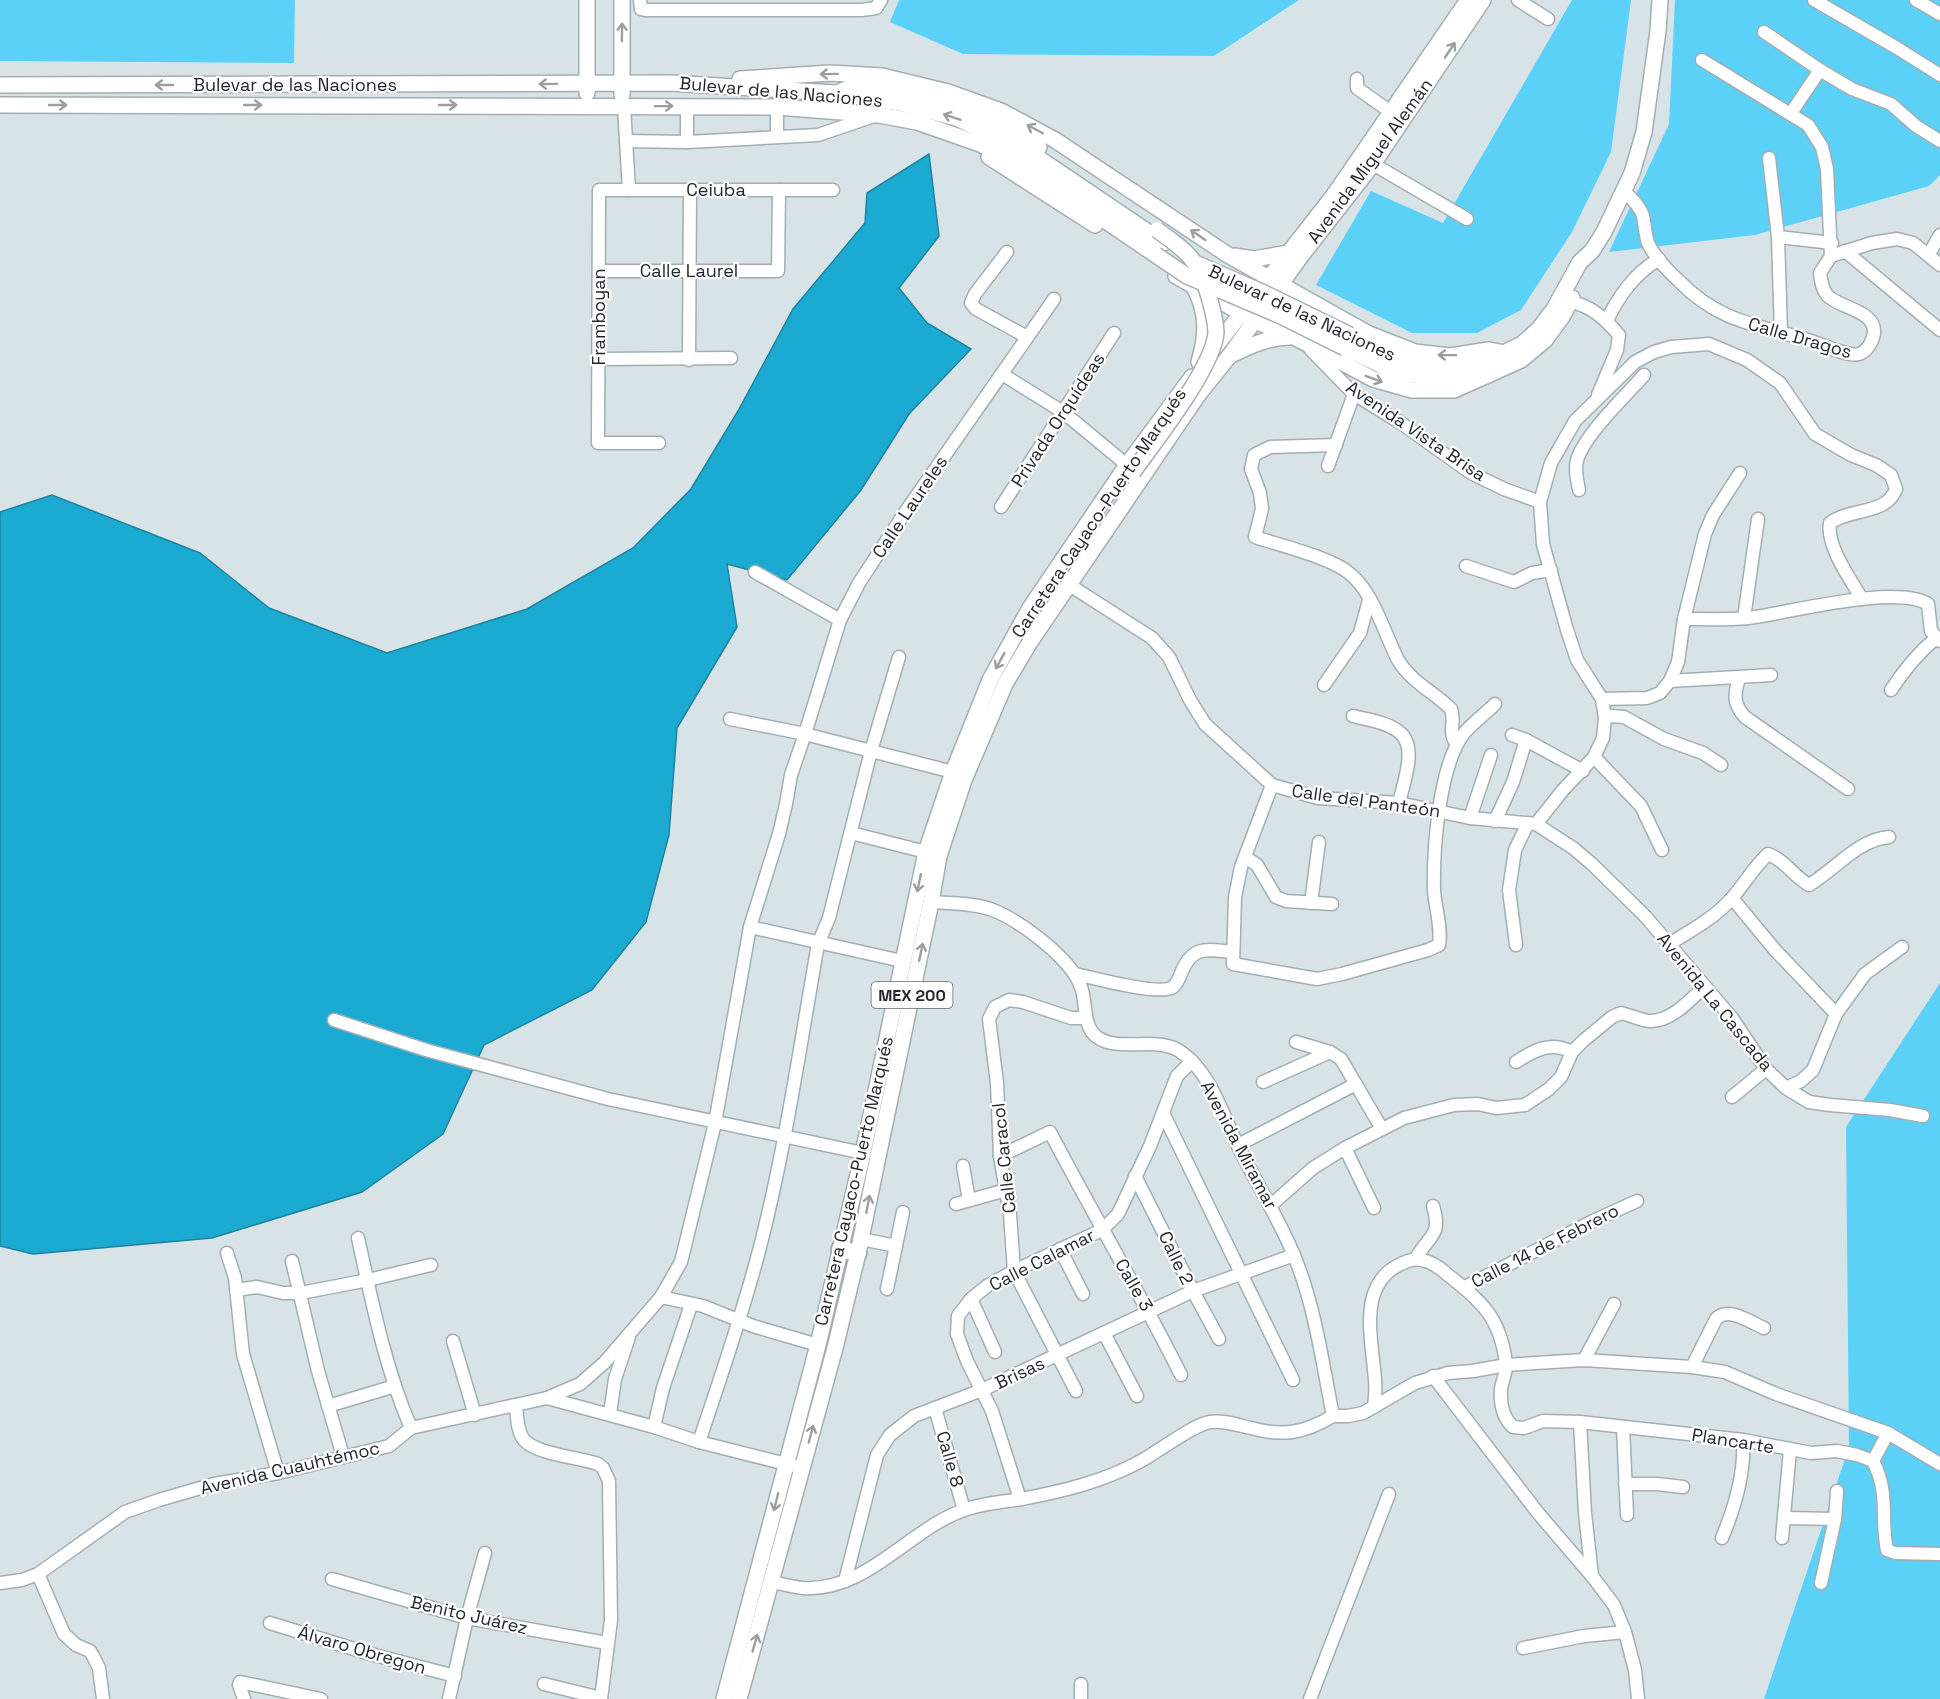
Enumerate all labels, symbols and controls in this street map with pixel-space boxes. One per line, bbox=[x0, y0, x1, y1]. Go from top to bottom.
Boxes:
one-way arrow bbox=[616, 23, 628, 43]
one-way arrow bbox=[1444, 42, 1456, 59]
one-way arrow bbox=[819, 68, 839, 80]
street label: Bulevar de las Naciones bbox=[678, 71, 884, 112]
street label: Bulevar de las Naciones bbox=[193, 73, 397, 96]
street label: Avenida Miguel Alemán bbox=[1302, 74, 1437, 248]
one-way arrow bbox=[539, 78, 559, 90]
one-way arrow bbox=[155, 79, 175, 91]
one-way arrow bbox=[48, 99, 68, 111]
one-way arrow bbox=[243, 99, 263, 111]
one-way arrow bbox=[438, 99, 458, 111]
one-way arrow bbox=[654, 101, 674, 112]
one-way arrow bbox=[943, 111, 962, 122]
one-way arrow bbox=[1027, 123, 1044, 135]
street label: Ceiuba bbox=[686, 178, 746, 201]
one-way arrow bbox=[1190, 229, 1207, 241]
street label: Calle Laurel bbox=[640, 259, 738, 282]
street label: Bulevar de las Naciones bbox=[1205, 259, 1400, 366]
street label: Framboyan bbox=[587, 268, 610, 366]
street label: Calle Dragos bbox=[1746, 312, 1855, 363]
street label: Privada Orquídeas bbox=[1006, 348, 1110, 491]
one-way arrow bbox=[1438, 349, 1458, 360]
one-way arrow bbox=[1364, 374, 1383, 385]
street label: Avenida Vista Brisa bbox=[1342, 375, 1491, 486]
street label: Carretera Cayaco-Puerto Marqués bbox=[1006, 383, 1191, 642]
street label: Calle Laureles bbox=[867, 451, 952, 562]
one-way arrow bbox=[994, 652, 1006, 669]
street label: Calle del Panteón bbox=[1290, 779, 1442, 822]
one-way arrow bbox=[913, 873, 925, 892]
street label: Avenida La Cascada bbox=[1652, 928, 1778, 1076]
one-way arrow bbox=[916, 942, 927, 962]
road number: MEX 200 bbox=[872, 982, 952, 1008]
street label: Carretera Cayaco-Puerto Marqués bbox=[809, 1034, 898, 1328]
street label: Avenida Miramar bbox=[1196, 1076, 1283, 1213]
street label: Calle Caracol bbox=[986, 1102, 1021, 1214]
one-way arrow bbox=[863, 1195, 874, 1214]
street label: Calle 14 de Febrero bbox=[1467, 1198, 1623, 1293]
street label: Calle Calamar bbox=[985, 1223, 1099, 1296]
street label: Calle 2 bbox=[1154, 1227, 1199, 1288]
street label: Calle 3 bbox=[1110, 1254, 1159, 1315]
street label: Brisas bbox=[991, 1351, 1048, 1394]
street label: Plancarte bbox=[1690, 1423, 1776, 1458]
one-way arrow bbox=[806, 1425, 817, 1444]
street label: Calle 8 bbox=[932, 1428, 969, 1490]
street label: Avenida Cuauhtémoc bbox=[198, 1436, 382, 1499]
one-way arrow bbox=[769, 1493, 781, 1512]
street label: Benito Juárez bbox=[408, 1590, 530, 1639]
street label: Álvaro Obregon bbox=[295, 1620, 429, 1679]
one-way arrow bbox=[750, 1634, 761, 1653]

